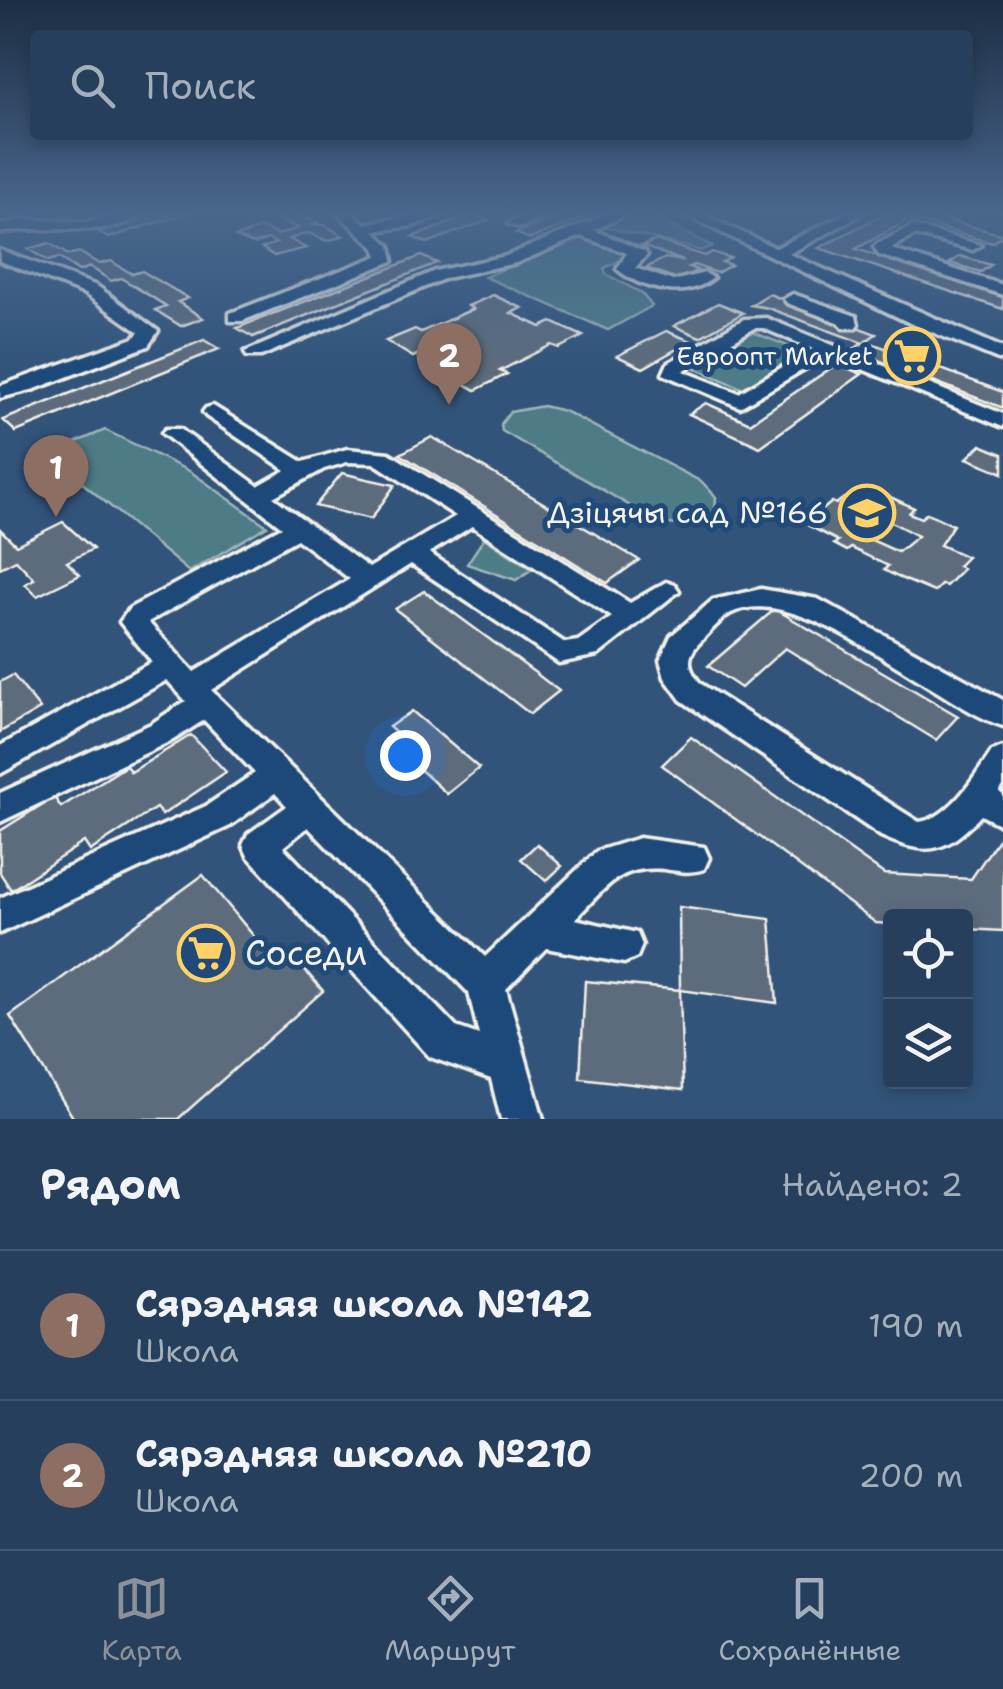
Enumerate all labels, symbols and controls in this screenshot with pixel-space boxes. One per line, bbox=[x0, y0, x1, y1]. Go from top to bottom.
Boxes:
search box bbox=[30, 30, 973, 140]
icon: search bbox=[65, 58, 120, 113]
text: Поиск bbox=[145, 60, 256, 111]
pin: 2 bbox=[416, 322, 482, 405]
supermarket icon: Евроопт Market bbox=[882, 326, 942, 386]
place label: Евроопт Market bbox=[676, 339, 873, 373]
pin: 1 bbox=[23, 434, 88, 517]
school or university icon: Дзіцячы сад №166 bbox=[837, 483, 897, 543]
place label: Дзіцячы сад №166 bbox=[547, 492, 828, 533]
your location bbox=[380, 730, 431, 781]
map controls bbox=[883, 909, 973, 1089]
button: locate bbox=[883, 909, 973, 999]
supermarket icon: Соседи bbox=[176, 923, 236, 983]
place label: Соседи bbox=[245, 929, 367, 976]
button: layers bbox=[883, 999, 973, 1089]
text: Рядом bbox=[40, 1156, 181, 1212]
text: Найдено: 2 bbox=[782, 1163, 963, 1206]
text: Сярэдняя школа №142 bbox=[135, 1278, 592, 1329]
text: 1 bbox=[65, 1304, 80, 1347]
text: 190 m bbox=[868, 1304, 963, 1347]
text: Школа bbox=[135, 1329, 239, 1372]
text: Сярэдняя школа №210 bbox=[135, 1428, 592, 1479]
text: 2 bbox=[61, 1454, 84, 1497]
text: 200 m bbox=[859, 1454, 963, 1497]
text: Школа bbox=[135, 1479, 239, 1522]
tab: Карта bbox=[102, 1571, 182, 1669]
tab: Маршрут bbox=[385, 1571, 515, 1669]
tab: Сохранённые bbox=[719, 1571, 901, 1669]

